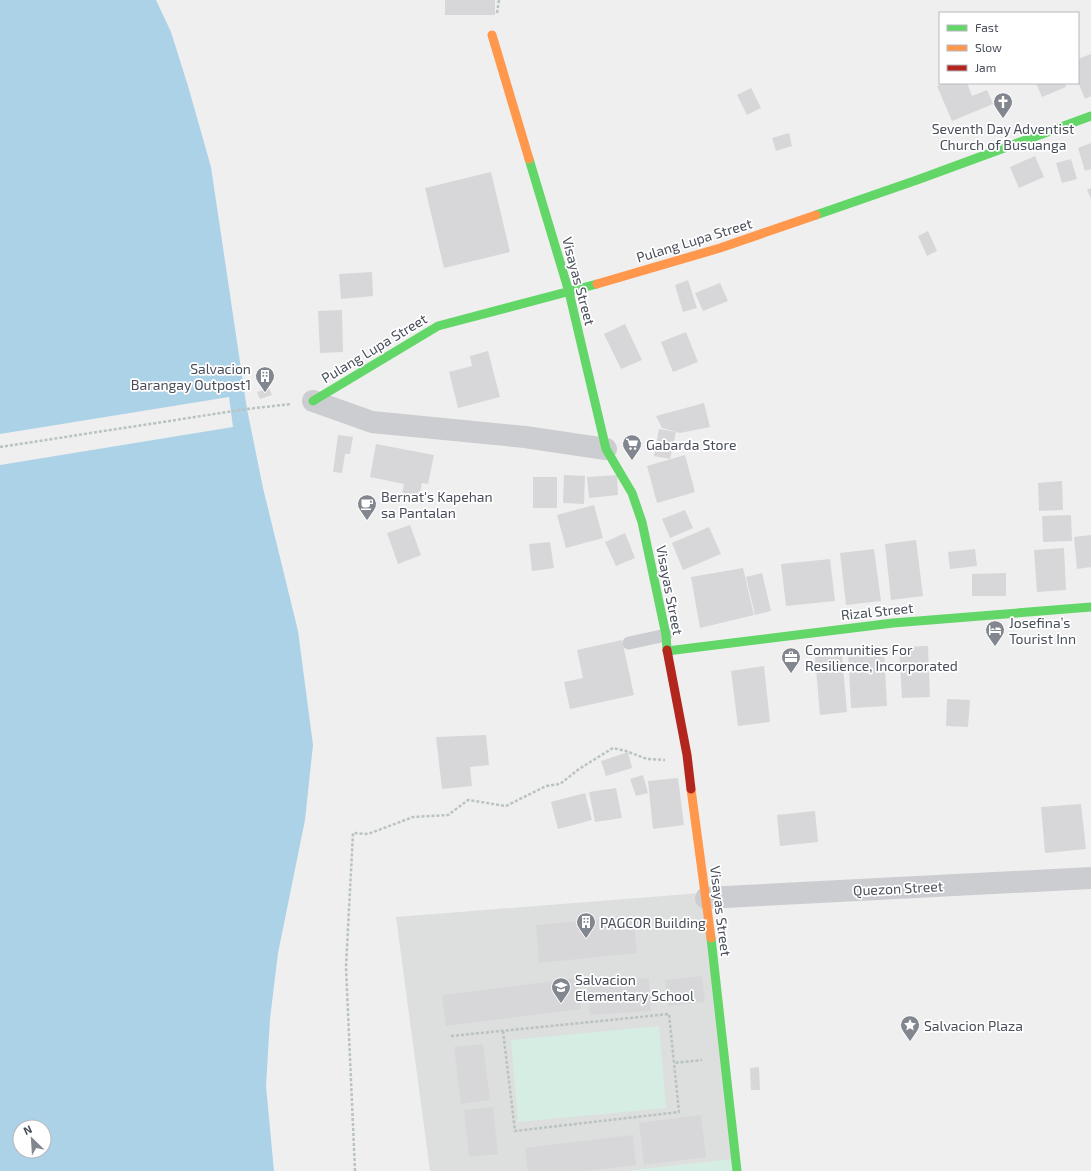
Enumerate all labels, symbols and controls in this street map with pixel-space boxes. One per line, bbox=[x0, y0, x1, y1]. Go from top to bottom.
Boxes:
legend bbox=[939, 12, 1079, 84]
text: Fast bbox=[975, 20, 999, 34]
text: Slow bbox=[975, 40, 1002, 54]
text: Jam bbox=[975, 60, 996, 74]
church icon: Seventh Day Adventist Church of Busuanga bbox=[992, 91, 1014, 119]
place label: Seventh Day Adventist Church of Busuanga bbox=[932, 120, 1074, 153]
street label: Pulang Lupa Street bbox=[634, 214, 754, 266]
street label: Visayas Street bbox=[559, 235, 599, 327]
street label: Pulang Lupa Street bbox=[318, 310, 430, 386]
place label: Salvacion Barangay Outpost1 bbox=[131, 360, 251, 393]
building icon: Salvacion Barangay Outpost1 bbox=[254, 365, 276, 393]
supermarket icon: Gabarda Store bbox=[621, 433, 643, 461]
place label: Gabarda Store bbox=[646, 436, 736, 453]
place label: Bernat's Kapehan sa Pantalan bbox=[381, 488, 493, 521]
cafe icon: Bernat's Kapehan sa Pantalan bbox=[356, 493, 378, 521]
street label: Visayas Street bbox=[653, 544, 687, 636]
street label: Rizal Street bbox=[840, 599, 914, 623]
place label: Josefina’s Tourist Inn bbox=[1009, 614, 1076, 647]
hotel icon: Josefina’s Tourist Inn bbox=[984, 619, 1006, 647]
place label: Communities For Resilience, Incorporated bbox=[805, 641, 958, 674]
office icon: Communities For Resilience, Incorporated bbox=[780, 646, 802, 674]
street label: Visayas Street bbox=[707, 865, 735, 957]
street label: Quezon Street bbox=[853, 877, 943, 899]
building icon: PAGCOR Building bbox=[575, 911, 597, 939]
place label: PAGCOR Building bbox=[600, 914, 706, 931]
place label: Salvacion Elementary School bbox=[575, 971, 695, 1004]
school or university icon: Salvacion Elementary School bbox=[550, 976, 572, 1004]
place icon: Salvacion Plaza bbox=[899, 1014, 921, 1042]
place label: Salvacion Plaza bbox=[924, 1017, 1023, 1034]
north arrow bbox=[12, 1119, 52, 1159]
text: N bbox=[21, 1122, 34, 1137]

